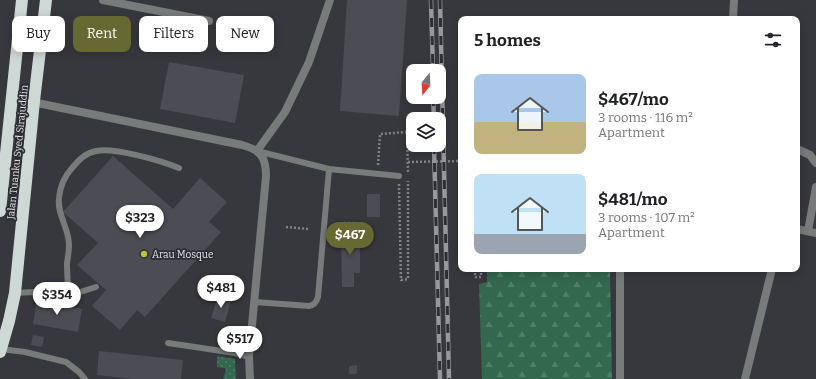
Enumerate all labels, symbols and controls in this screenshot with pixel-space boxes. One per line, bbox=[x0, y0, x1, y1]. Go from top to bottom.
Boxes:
chip: Buy bbox=[12, 16, 65, 52]
chip: Rent bbox=[73, 16, 131, 52]
chip: Filters bbox=[139, 16, 208, 52]
chip: New bbox=[216, 16, 274, 52]
icon: filters bbox=[762, 29, 784, 51]
text: 5 homes bbox=[474, 30, 541, 51]
north arrow bbox=[406, 64, 446, 104]
map controls bbox=[406, 64, 446, 152]
street label: Jalan Tuanku Syed Sirajuddin bbox=[5, 84, 31, 221]
text: $467/mo bbox=[598, 89, 669, 110]
icon: home bbox=[506, 90, 554, 138]
text: 3 rooms · 116 m² bbox=[598, 110, 693, 125]
button: layers bbox=[406, 112, 446, 152]
text: Apartment bbox=[598, 125, 665, 140]
text: $481/mo bbox=[598, 189, 668, 210]
icon: home bbox=[506, 190, 554, 238]
pin: $323 bbox=[116, 205, 164, 239]
text: $323 bbox=[125, 210, 155, 225]
text: 3 rooms · 107 m² bbox=[598, 210, 695, 225]
pin: $467 bbox=[326, 222, 374, 256]
text: Apartment bbox=[598, 225, 665, 240]
text: $467 bbox=[335, 227, 365, 242]
marker: Arau Mosque bbox=[139, 249, 149, 259]
place label: Arau Mosque bbox=[152, 249, 213, 261]
pin: $481 bbox=[197, 275, 245, 309]
text: $481 bbox=[206, 280, 236, 295]
pin: $354 bbox=[33, 282, 81, 316]
text: $354 bbox=[42, 287, 72, 302]
pin: $517 bbox=[216, 326, 264, 360]
text: $517 bbox=[226, 331, 254, 346]

